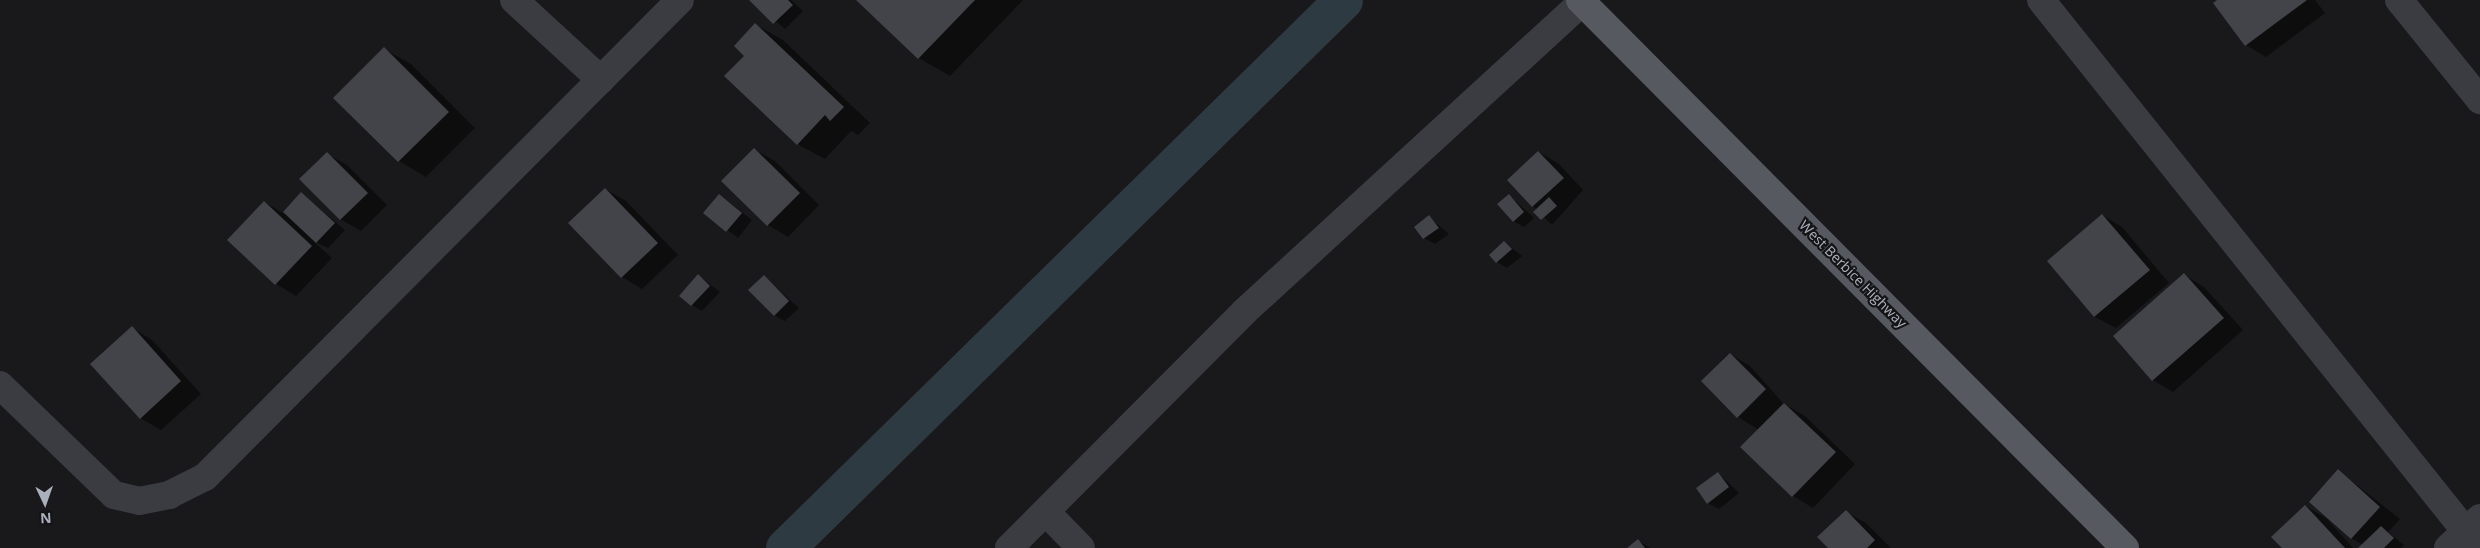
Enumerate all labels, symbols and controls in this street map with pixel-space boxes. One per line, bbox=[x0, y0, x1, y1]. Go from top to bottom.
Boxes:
street label: West Berbice Highway bbox=[1796, 217, 1910, 331]
north arrow bbox=[20, 478, 70, 528]
text: N bbox=[40, 509, 52, 528]

